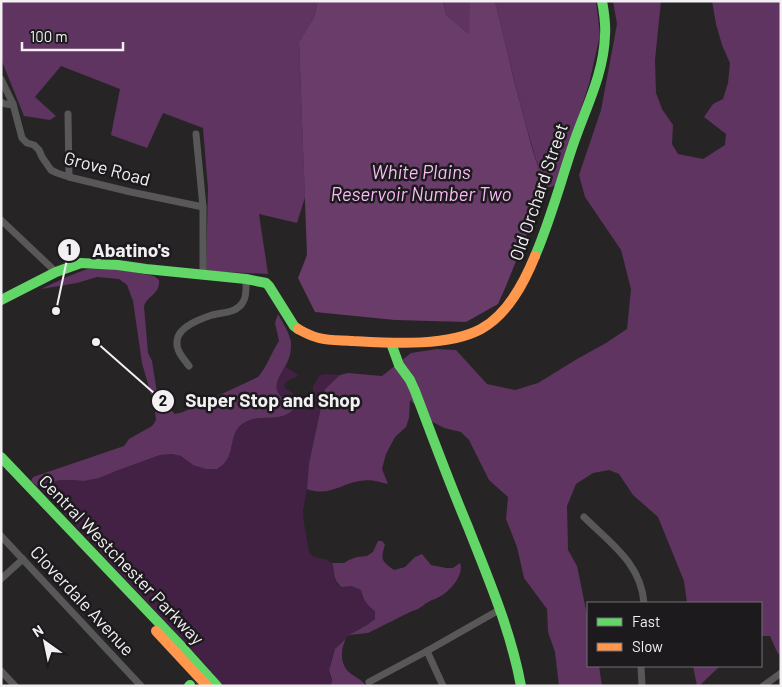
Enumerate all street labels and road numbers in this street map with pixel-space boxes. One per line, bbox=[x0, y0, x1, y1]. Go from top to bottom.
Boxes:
street label: Old Orchard Street bbox=[504, 120, 572, 263]
street label: Grove Road bbox=[62, 146, 153, 190]
street label: Central Westchester Parkway bbox=[35, 470, 209, 649]
street label: Cloverdale Avenue bbox=[26, 541, 139, 660]

